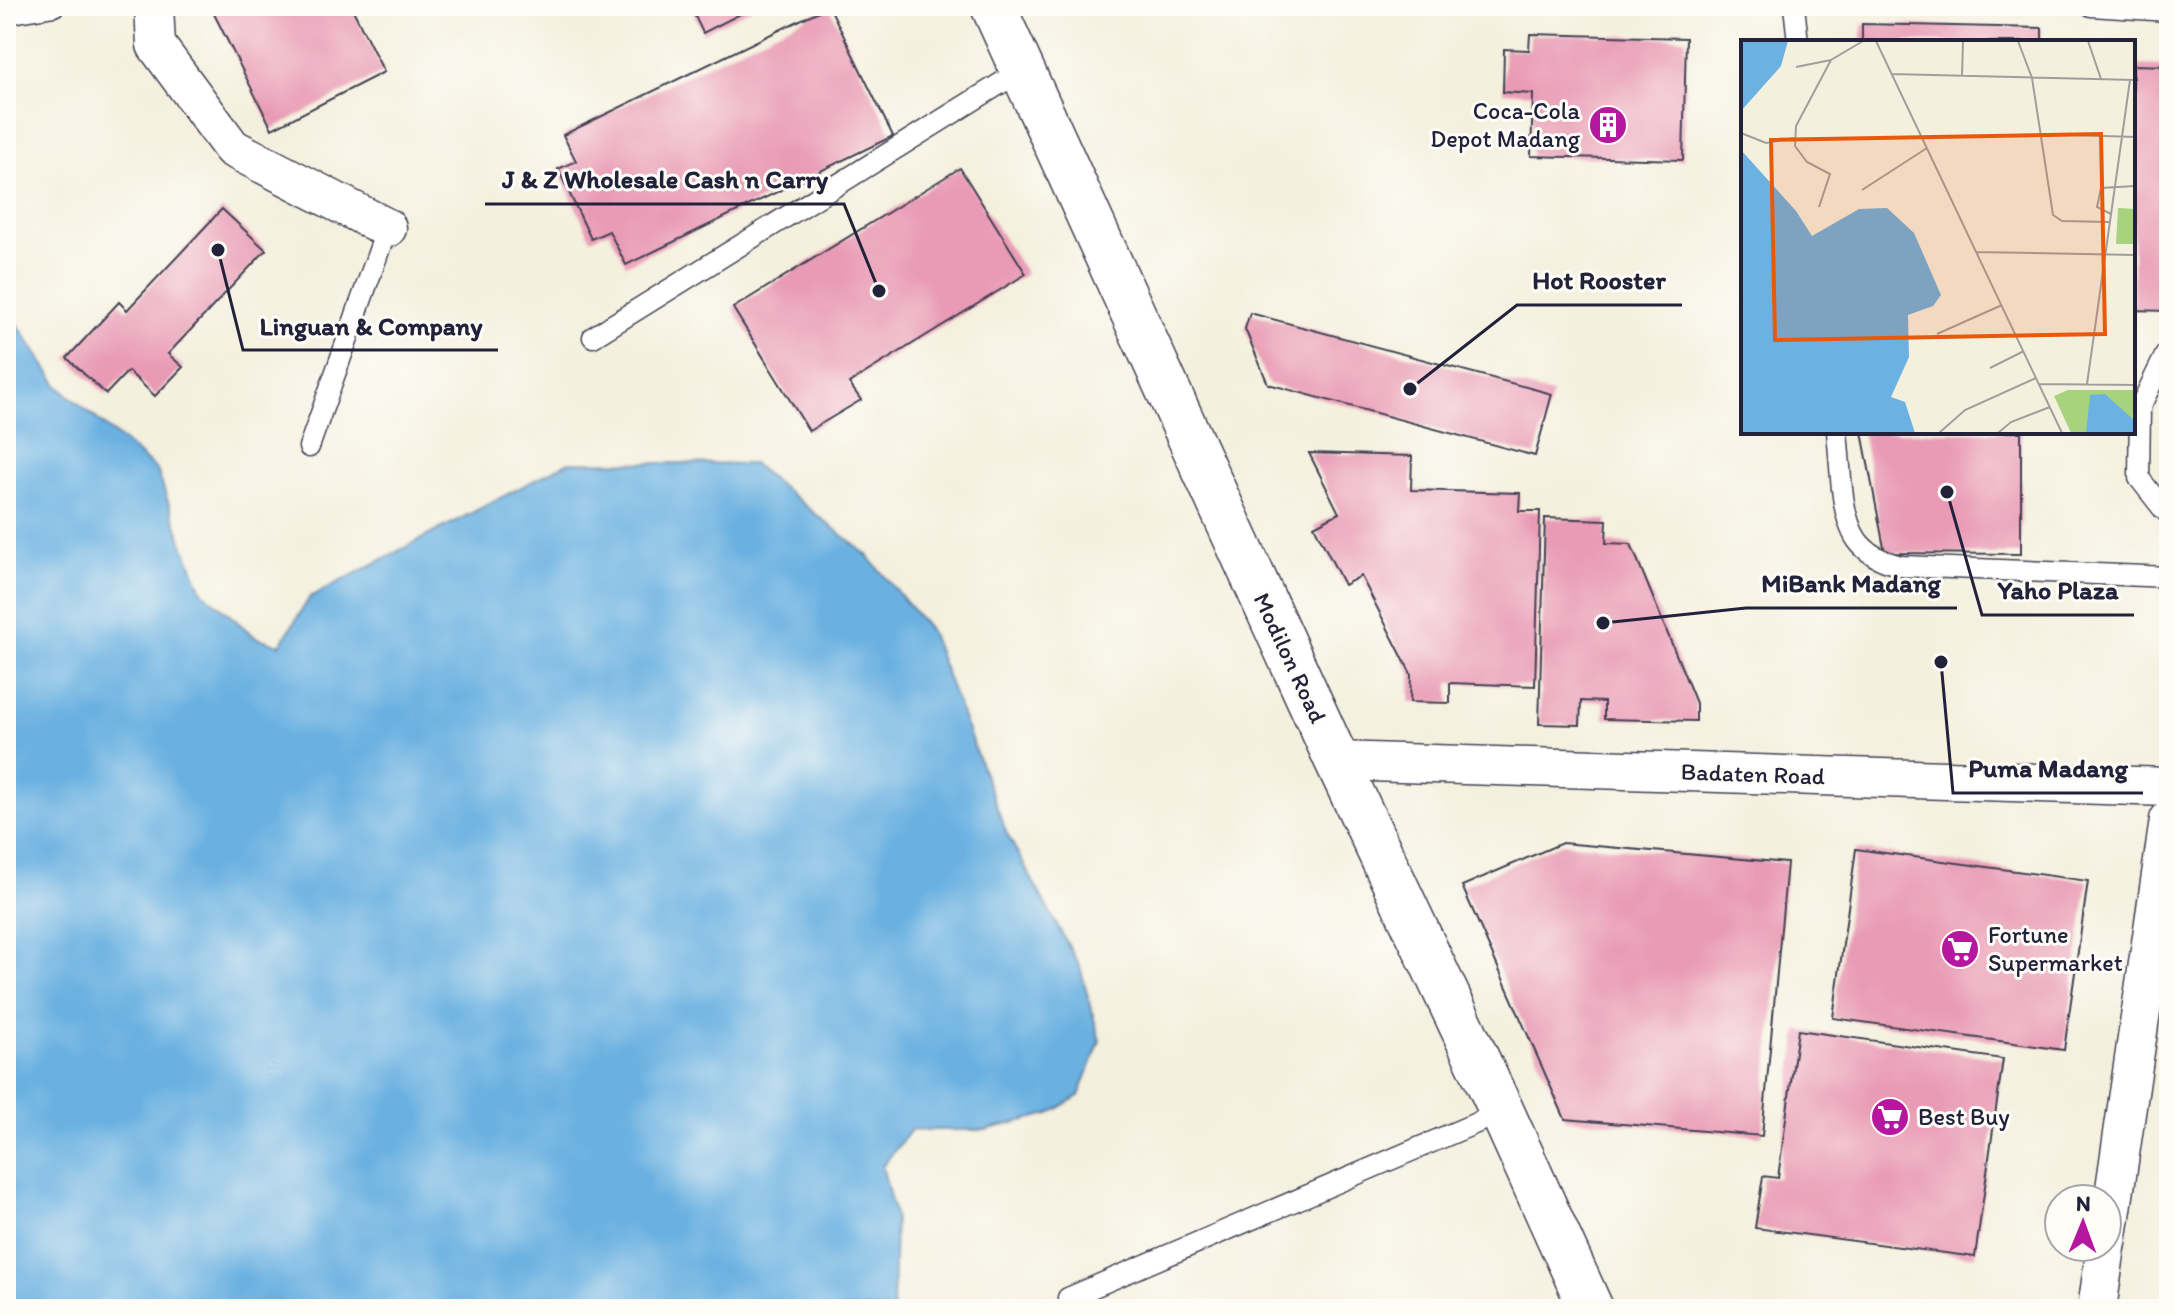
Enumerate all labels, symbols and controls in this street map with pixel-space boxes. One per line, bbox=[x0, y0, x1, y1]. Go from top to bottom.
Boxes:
inset map bbox=[1741, 40, 2135, 434]
place label: Coca-Cola Depot Madang bbox=[1430, 96, 1581, 153]
building icon: Coca-Cola Depot Madang bbox=[1587, 104, 1629, 146]
callout: J & Z Wholesale Cash n Carry bbox=[485, 154, 844, 204]
text: J & Z Wholesale Cash n Carry bbox=[501, 163, 829, 195]
callout: Hot Rooster bbox=[1517, 255, 1682, 305]
text: Hot Rooster bbox=[1532, 264, 1666, 296]
callout: Linguan & Company bbox=[243, 300, 498, 350]
text: Linguan & Company bbox=[259, 310, 483, 342]
callout: MiBank Madang bbox=[1746, 558, 1957, 608]
callout: Yaho Plaza bbox=[1982, 565, 2134, 615]
text: MiBank Madang bbox=[1761, 567, 1942, 599]
text: Yaho Plaza bbox=[1997, 574, 2119, 606]
street label: Modilon Road bbox=[1248, 588, 1333, 727]
callout: Puma Madang bbox=[1953, 743, 2143, 793]
text: Puma Madang bbox=[1968, 752, 2129, 784]
street label: Badaten Road bbox=[1680, 756, 1826, 791]
place label: Fortune Supermarket bbox=[1988, 920, 2123, 977]
supermarket icon: Fortune Supermarket bbox=[1939, 928, 1981, 970]
supermarket icon: Best Buy bbox=[1869, 1096, 1911, 1138]
place label: Best Buy bbox=[1918, 1102, 2010, 1131]
north arrow bbox=[2043, 1183, 2123, 1263]
text: N bbox=[2076, 1190, 2091, 1217]

